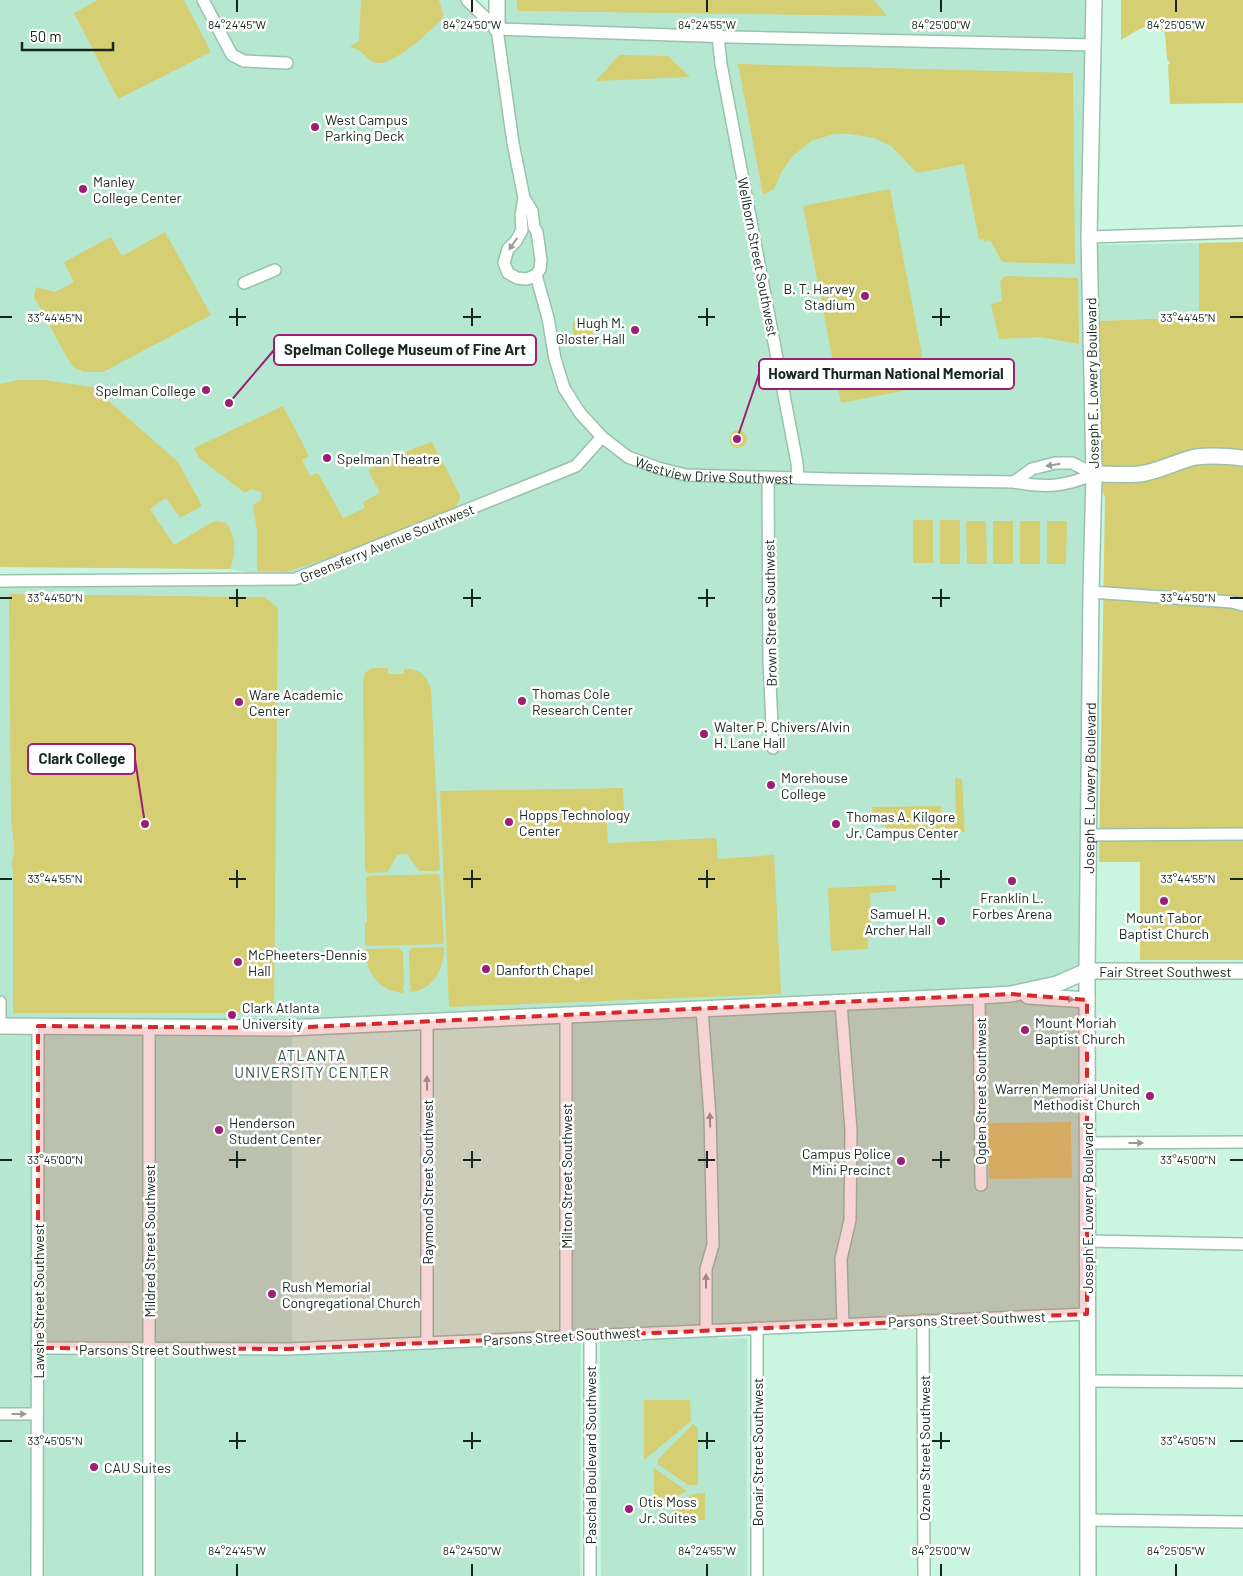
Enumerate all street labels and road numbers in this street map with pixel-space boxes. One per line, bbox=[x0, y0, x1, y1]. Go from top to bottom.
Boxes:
street label: Wellborn Street Southwest bbox=[734, 176, 782, 338]
street label: Joseph E. Lowery Boulevard bbox=[1082, 297, 1102, 469]
street label: Westview Drive Southwest bbox=[633, 452, 794, 486]
street label: Greensferry Avenue Southwest bbox=[297, 500, 477, 586]
street label: Brown Street Southwest bbox=[760, 539, 780, 687]
street label: Joseph E. Lowery Boulevard bbox=[1080, 702, 1098, 874]
street label: Fair Street Southwest bbox=[1099, 963, 1232, 980]
street label: Ogden Street Southwest bbox=[972, 1017, 989, 1165]
street label: Raymond Street Southwest bbox=[419, 1100, 436, 1264]
street label: Milton Street Southwest bbox=[558, 1103, 575, 1249]
street label: Joseph E. Lowery Boulevard bbox=[1079, 1122, 1096, 1294]
street label: Mildred Street Southwest bbox=[141, 1164, 158, 1318]
street label: Lawshe Street Southwest bbox=[30, 1224, 47, 1378]
street label: Parsons Street Southwest bbox=[888, 1308, 1046, 1330]
street label: Parsons Street Southwest bbox=[483, 1323, 641, 1349]
street label: Parsons Street Southwest bbox=[79, 1341, 237, 1358]
street label: Paschal Boulevard Southwest bbox=[582, 1366, 599, 1544]
street label: Ozone Street Southwest bbox=[916, 1375, 933, 1521]
street label: Bonair Street Southwest bbox=[749, 1378, 766, 1526]

